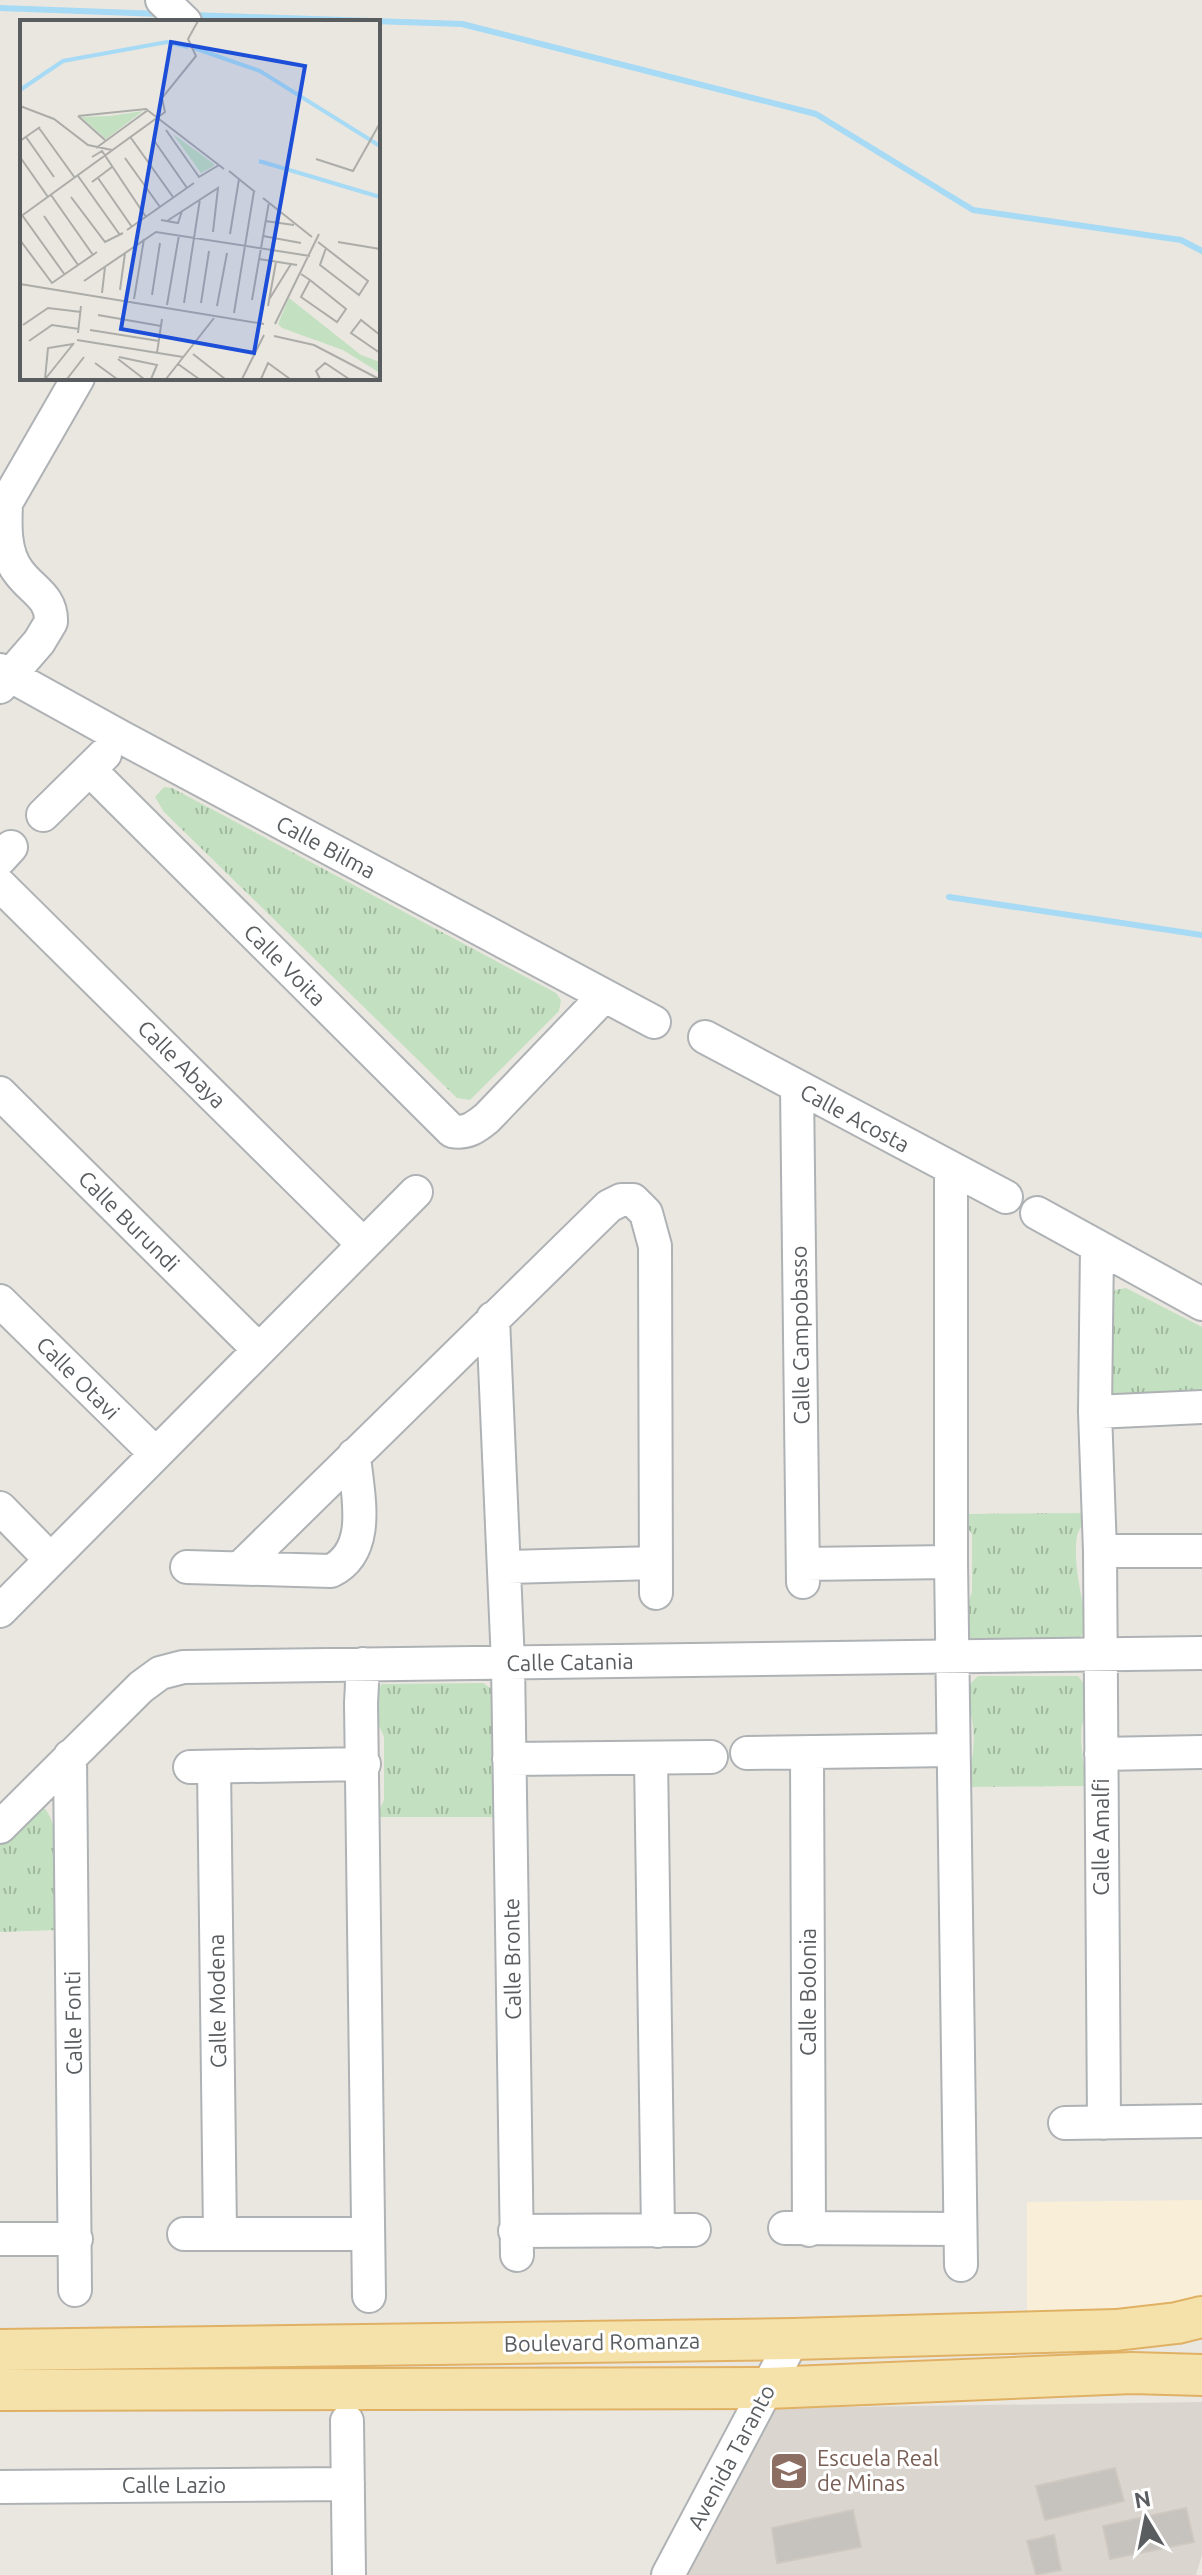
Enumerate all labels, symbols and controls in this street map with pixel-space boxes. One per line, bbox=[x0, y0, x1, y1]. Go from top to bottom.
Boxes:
inset map bbox=[20, 20, 380, 380]
street label: Calle Bilma bbox=[272, 810, 380, 883]
street label: Calle Voita bbox=[239, 919, 331, 1011]
street label: Calle Abaya bbox=[133, 1015, 231, 1113]
street label: Calle Acosta bbox=[796, 1078, 914, 1157]
street label: Calle Burundi bbox=[74, 1165, 185, 1276]
street label: Calle Campobasso bbox=[785, 1245, 814, 1425]
street label: Calle Otavi bbox=[32, 1331, 125, 1424]
street label: Calle Catania bbox=[506, 1648, 634, 1675]
street label: Calle Amalfi bbox=[1088, 1778, 1113, 1896]
street label: Calle Bronte bbox=[498, 1898, 525, 2020]
street label: Calle Bolonia bbox=[795, 1928, 820, 2056]
street label: Calle Modena bbox=[203, 1934, 230, 2068]
street label: Calle Fonti bbox=[59, 1971, 86, 2075]
street label: Boulevard Romanza bbox=[504, 2327, 700, 2356]
street label: Avenida Taranto bbox=[682, 2380, 779, 2533]
place label: Escuela Real de Minas bbox=[817, 2445, 939, 2495]
school or university icon: Escuela Real de Minas bbox=[768, 2450, 810, 2492]
street label: Calle Lazio bbox=[122, 2472, 226, 2497]
north arrow bbox=[1106, 2479, 1186, 2559]
text: N bbox=[1132, 2485, 1153, 2513]

